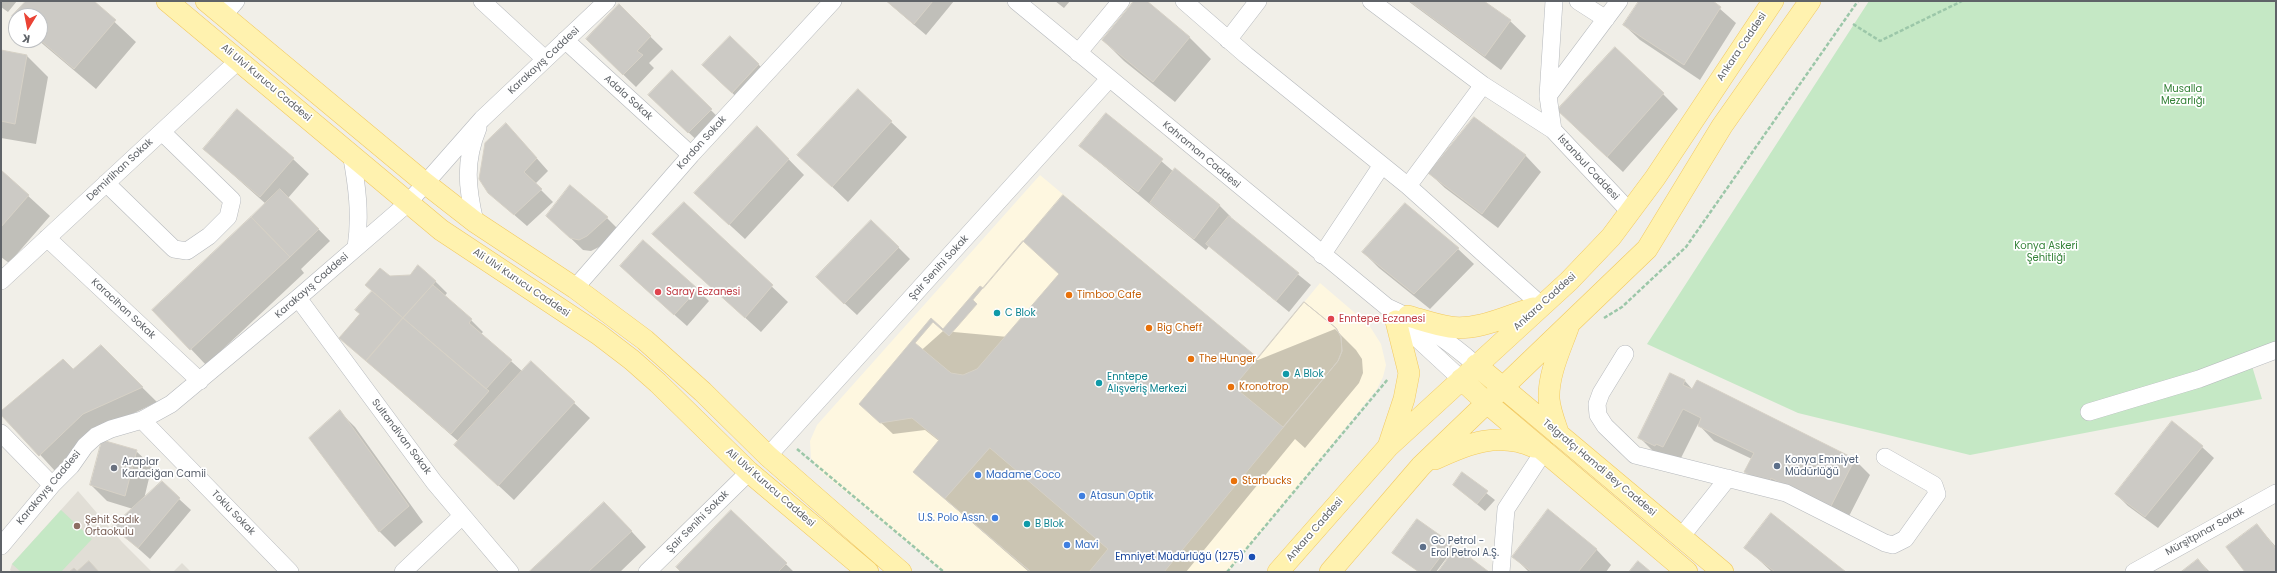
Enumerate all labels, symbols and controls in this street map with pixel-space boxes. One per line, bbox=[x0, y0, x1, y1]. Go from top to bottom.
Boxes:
north arrow bbox=[8, 8, 48, 48]
street label: Ankara Caddesi bbox=[1715, 10, 1769, 84]
street label: Karakayış Caddesi bbox=[506, 25, 582, 97]
text: K bbox=[21, 30, 31, 47]
street label: Ali Ulvi Kurucu Caddesi bbox=[219, 42, 313, 124]
street label: Adala Sokak bbox=[601, 73, 655, 123]
park label: Musalla Mezarlığı bbox=[2161, 83, 2205, 106]
street label: Kordon Sokak bbox=[675, 114, 729, 172]
street label: Kahraman Caddesi bbox=[1160, 119, 1242, 191]
street label: İstanbul Caddesi bbox=[1555, 133, 1621, 203]
street label: Demirlihan Sokak bbox=[84, 136, 156, 204]
street label: Şair Senihi Sokak bbox=[907, 233, 971, 303]
park label: Konya Askeri Şehitliği bbox=[2014, 240, 2078, 264]
street label: Ali Ulvi Kurucu Caddesi bbox=[470, 246, 572, 320]
street label: Karakayış Caddesi bbox=[273, 251, 351, 321]
street label: Ankara Caddesi bbox=[1511, 271, 1579, 333]
street label: Karacihan Sokak bbox=[88, 276, 158, 342]
place label: Saray Eczanesi bbox=[666, 286, 740, 298]
marker: Saray Eczanesi bbox=[653, 287, 663, 297]
place label: Timboo Cafe bbox=[1077, 289, 1141, 301]
marker: Timboo Cafe bbox=[1064, 290, 1074, 300]
place label: C Blok bbox=[1005, 307, 1036, 319]
marker: C Blok bbox=[992, 308, 1002, 318]
place label: Enntepe Eczanesi bbox=[1339, 313, 1425, 325]
marker: Enntepe Eczanesi bbox=[1326, 314, 1336, 324]
place label: Big Cheff bbox=[1157, 322, 1202, 334]
marker: Big Cheff bbox=[1144, 323, 1154, 333]
place label: The Hunger bbox=[1199, 353, 1256, 365]
marker: The Hunger bbox=[1186, 354, 1196, 364]
place label: A Blok bbox=[1294, 368, 1324, 380]
marker: A Blok bbox=[1281, 369, 1291, 379]
place label: Enntepe Alışveriş Merkezi bbox=[1107, 371, 1187, 394]
marker: Enntepe Alışveriş Merkezi bbox=[1094, 378, 1104, 388]
place label: Kronotrop bbox=[1239, 381, 1288, 393]
marker: Kronotrop bbox=[1226, 382, 1236, 392]
street label: Sultandivan Sokak bbox=[369, 397, 433, 477]
street label: Telgrafçı Hamdi Bey Caddesi bbox=[1540, 417, 1658, 519]
street label: Ali Ulvi Kurucu Caddesi bbox=[723, 446, 817, 530]
street label: Karakayış Caddesi bbox=[15, 449, 83, 527]
place label: Konya Emniyet Müdürlüğü bbox=[1785, 454, 1859, 478]
place label: Araplar Karaciğan Camii bbox=[122, 456, 206, 480]
marker: Konya Emniyet Müdürlüğü bbox=[1772, 461, 1782, 471]
marker: Araplar Karaciğan Camii bbox=[109, 463, 119, 473]
place label: Madame Coco bbox=[986, 469, 1061, 481]
marker: Madame Coco bbox=[973, 470, 983, 480]
place label: Starbucks bbox=[1242, 475, 1292, 487]
marker: Starbucks bbox=[1229, 476, 1239, 486]
street label: Toklu Sokak bbox=[209, 488, 257, 538]
street label: Şair Senihi Sokak bbox=[664, 488, 732, 556]
place label: Atasun Optik bbox=[1090, 490, 1154, 502]
marker: Atasun Optik bbox=[1077, 491, 1087, 501]
street label: Ankara Caddesi bbox=[1284, 496, 1346, 564]
street label: Mürşitpınar Sokak bbox=[2164, 505, 2246, 559]
place label: U.S. Polo Assn. bbox=[918, 512, 987, 524]
marker: U.S. Polo Assn. bbox=[990, 513, 1000, 523]
place label: Şehit Sadık Ortaokulu bbox=[85, 514, 139, 538]
place label: B Blok bbox=[1035, 518, 1064, 530]
marker: B Blok bbox=[1022, 519, 1032, 529]
marker: Şehit Sadık Ortaokulu bbox=[72, 521, 82, 531]
place label: Go Petrol - Erol Petrol A.Ş. bbox=[1431, 535, 1499, 558]
place label: Mavi bbox=[1075, 539, 1098, 551]
marker: Mavi bbox=[1062, 540, 1072, 550]
marker: Go Petrol - Erol Petrol A.Ş. bbox=[1418, 542, 1428, 552]
place label: Emniyet Müdürlüğü (1275) bbox=[1115, 551, 1244, 563]
marker: Emniyet Müdürlüğü (1275) bbox=[1247, 552, 1257, 562]

